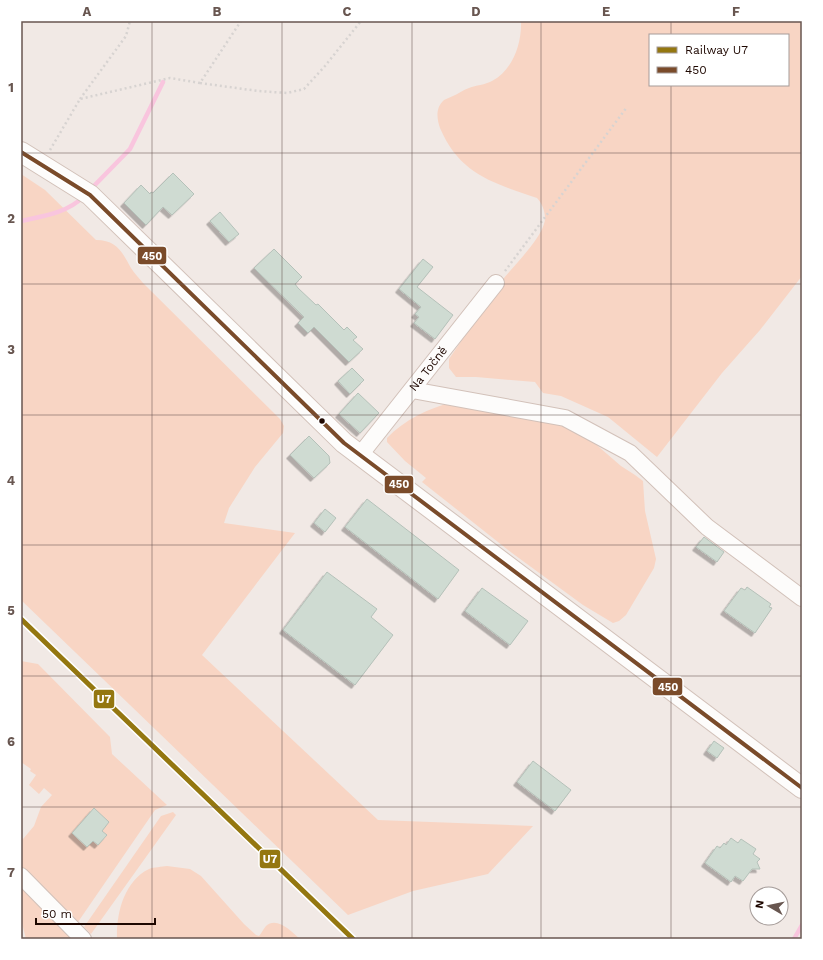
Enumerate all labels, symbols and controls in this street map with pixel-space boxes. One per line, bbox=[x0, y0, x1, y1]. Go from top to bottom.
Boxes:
text: A bbox=[83, 4, 92, 19]
text: B bbox=[213, 4, 222, 19]
text: C bbox=[343, 4, 352, 19]
text: D bbox=[471, 4, 481, 19]
text: E bbox=[602, 4, 610, 19]
text: F bbox=[732, 4, 740, 19]
legend bbox=[649, 34, 789, 86]
text: Railway U7 bbox=[685, 43, 748, 57]
text: 450 bbox=[685, 63, 707, 77]
text: 1 bbox=[8, 80, 14, 95]
text: 2 bbox=[7, 211, 15, 226]
line badge: 450 bbox=[137, 246, 167, 265]
text: 450 bbox=[142, 250, 162, 263]
text: 3 bbox=[7, 342, 15, 357]
street label: Na Točně bbox=[406, 343, 450, 394]
unlabelled marker bbox=[317, 416, 327, 426]
text: 4 bbox=[7, 473, 16, 488]
line badge: 450 bbox=[384, 475, 414, 494]
text: 450 bbox=[389, 478, 409, 491]
text: 5 bbox=[7, 603, 15, 618]
line badge: 450 bbox=[652, 677, 683, 696]
text: 450 bbox=[658, 681, 678, 694]
line badge: U7 bbox=[93, 689, 115, 709]
text: U7 bbox=[97, 693, 112, 706]
text: 6 bbox=[7, 734, 15, 749]
line badge: U7 bbox=[259, 849, 281, 869]
text: U7 bbox=[263, 853, 278, 866]
text: 7 bbox=[7, 865, 15, 880]
north arrow bbox=[749, 886, 789, 926]
text: N bbox=[753, 899, 767, 910]
scale bar bbox=[36, 900, 155, 926]
text: 50 m bbox=[42, 907, 72, 921]

